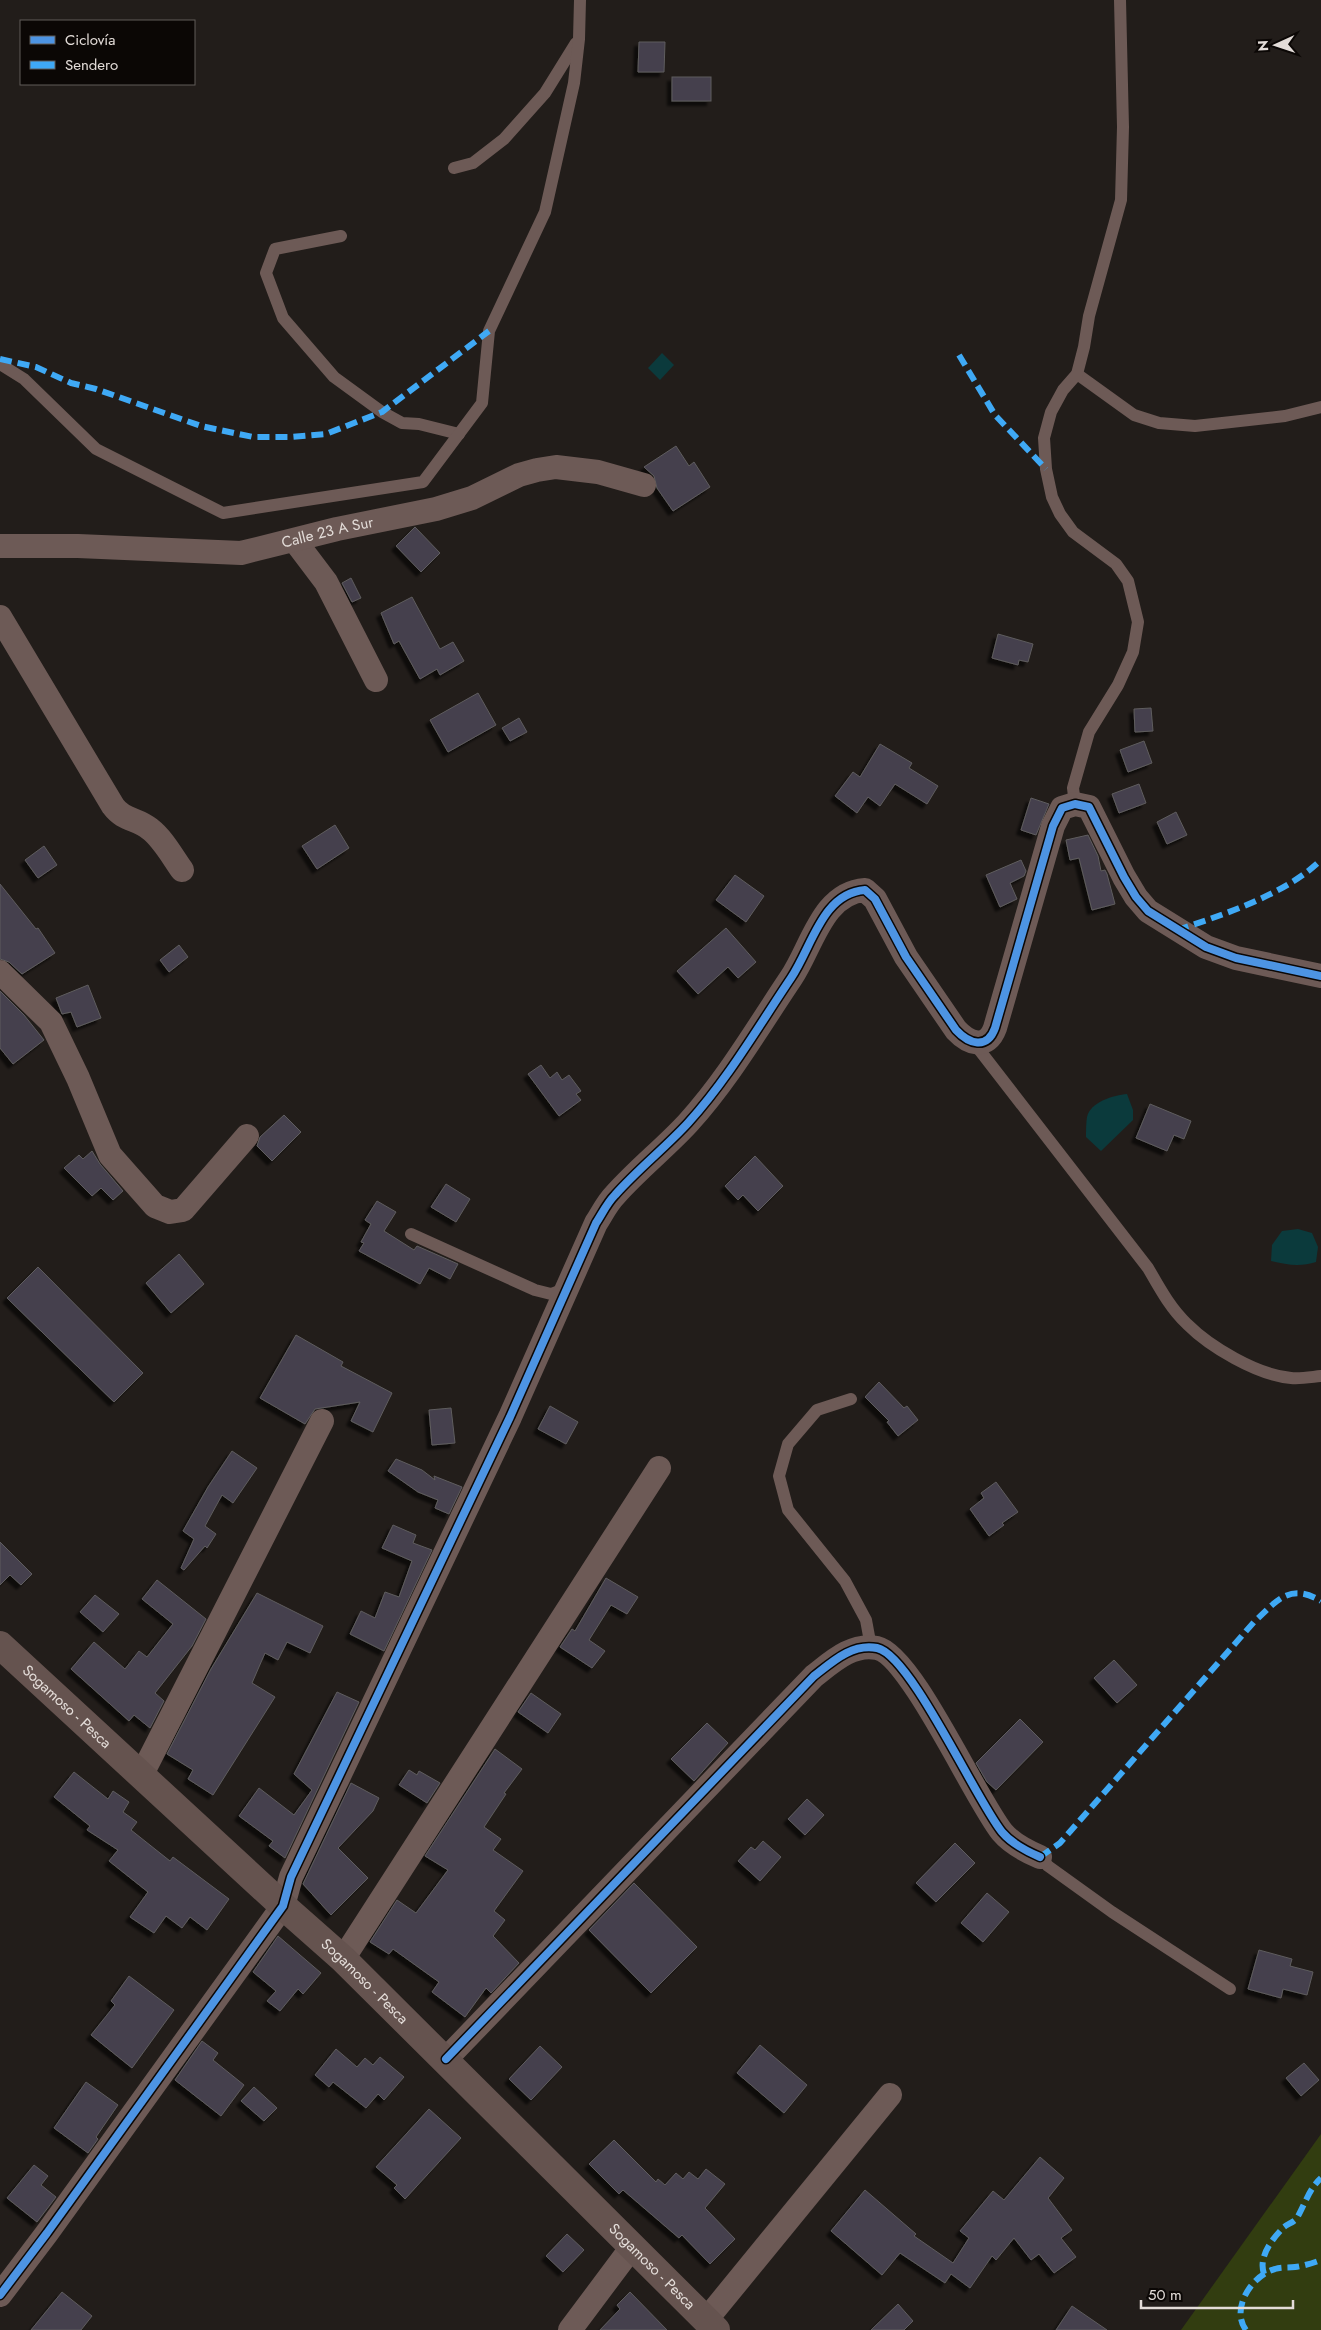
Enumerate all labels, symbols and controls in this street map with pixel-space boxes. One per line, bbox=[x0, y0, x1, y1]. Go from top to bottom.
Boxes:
legend bbox=[20, 20, 195, 85]
north arrow bbox=[1251, 20, 1301, 70]
text: Ciclovía bbox=[65, 29, 115, 51]
text: N bbox=[1253, 40, 1273, 52]
text: Sendero bbox=[65, 54, 118, 76]
street label: Calle 23 A Sur bbox=[279, 511, 376, 553]
street label: Sogamoso - Pesca bbox=[17, 1660, 116, 1754]
street label: Sogamoso - Pesca bbox=[316, 1933, 413, 2029]
street label: Sogamoso - Pesca bbox=[604, 2218, 700, 2315]
scale bar bbox=[1141, 2278, 1294, 2310]
text: 50 m bbox=[1148, 2284, 1182, 2306]

